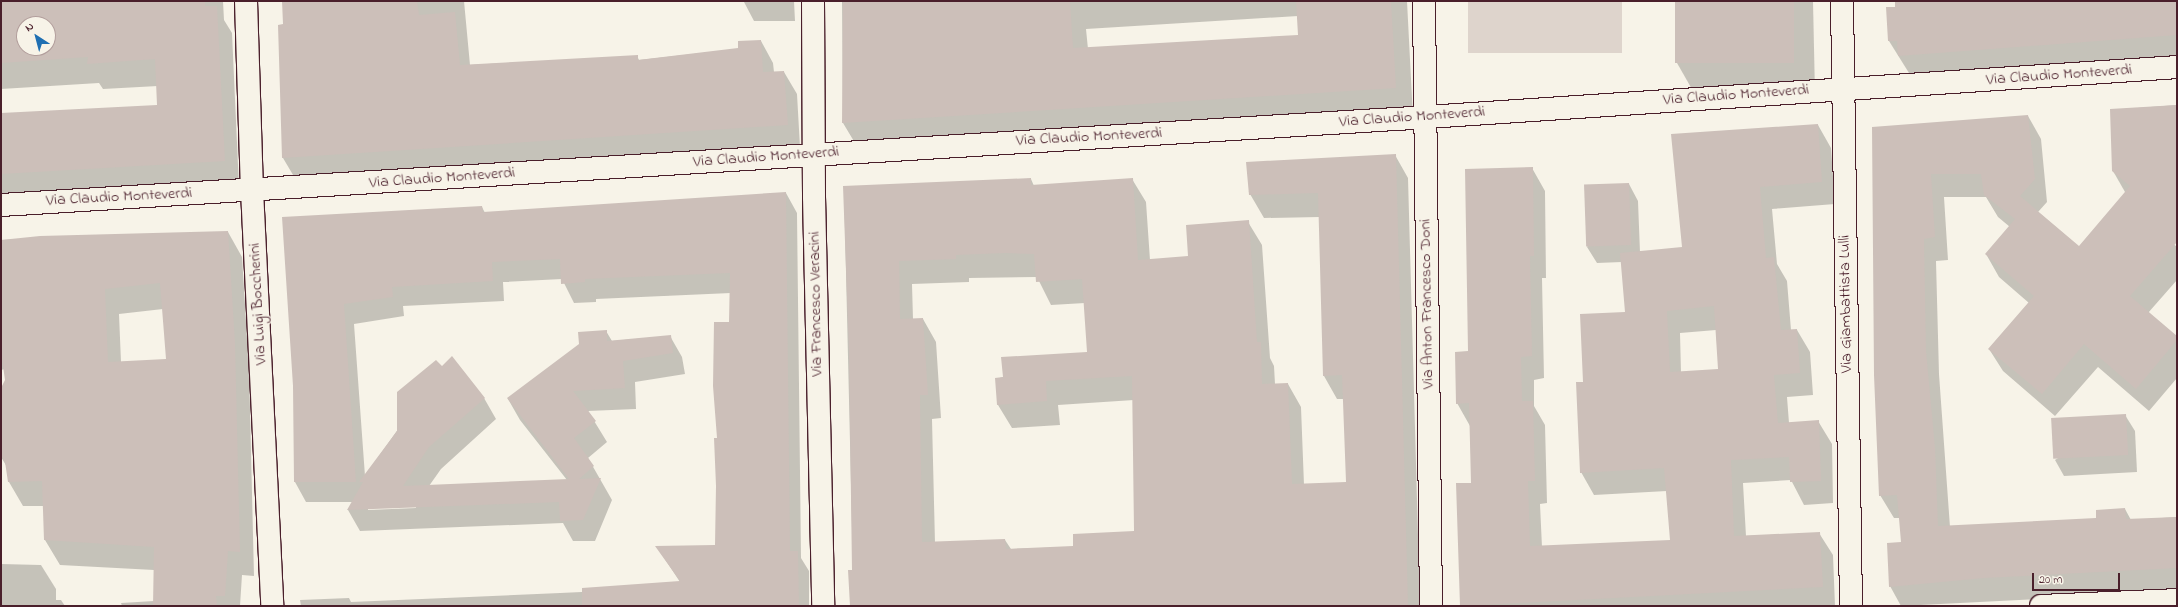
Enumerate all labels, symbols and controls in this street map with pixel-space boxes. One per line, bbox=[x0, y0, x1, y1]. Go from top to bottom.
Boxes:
north arrow bbox=[16, 16, 56, 56]
text: N bbox=[22, 18, 37, 36]
street label: Via Claudio Monteverdi bbox=[1985, 60, 2133, 90]
street label: Via Claudio Monteverdi bbox=[1662, 80, 1810, 110]
street label: Via Claudio Monteverdi bbox=[1338, 102, 1486, 132]
street label: Via Claudio Monteverdi bbox=[1015, 124, 1163, 150]
street label: Via Claudio Monteverdi bbox=[692, 142, 840, 172]
street label: Via Claudio Monteverdi bbox=[368, 163, 516, 193]
street label: Via Claudio Monteverdi bbox=[45, 184, 193, 210]
street label: Via Anton Francesco Doni bbox=[1416, 219, 1438, 389]
street label: Via Francesco Veracini bbox=[805, 231, 827, 377]
street label: Via Giambattista Lulli bbox=[1835, 235, 1857, 373]
street label: Via Luigi Boccherini bbox=[245, 242, 271, 366]
scale bar bbox=[2034, 565, 2122, 591]
text: 20 m bbox=[2039, 571, 2062, 589]

